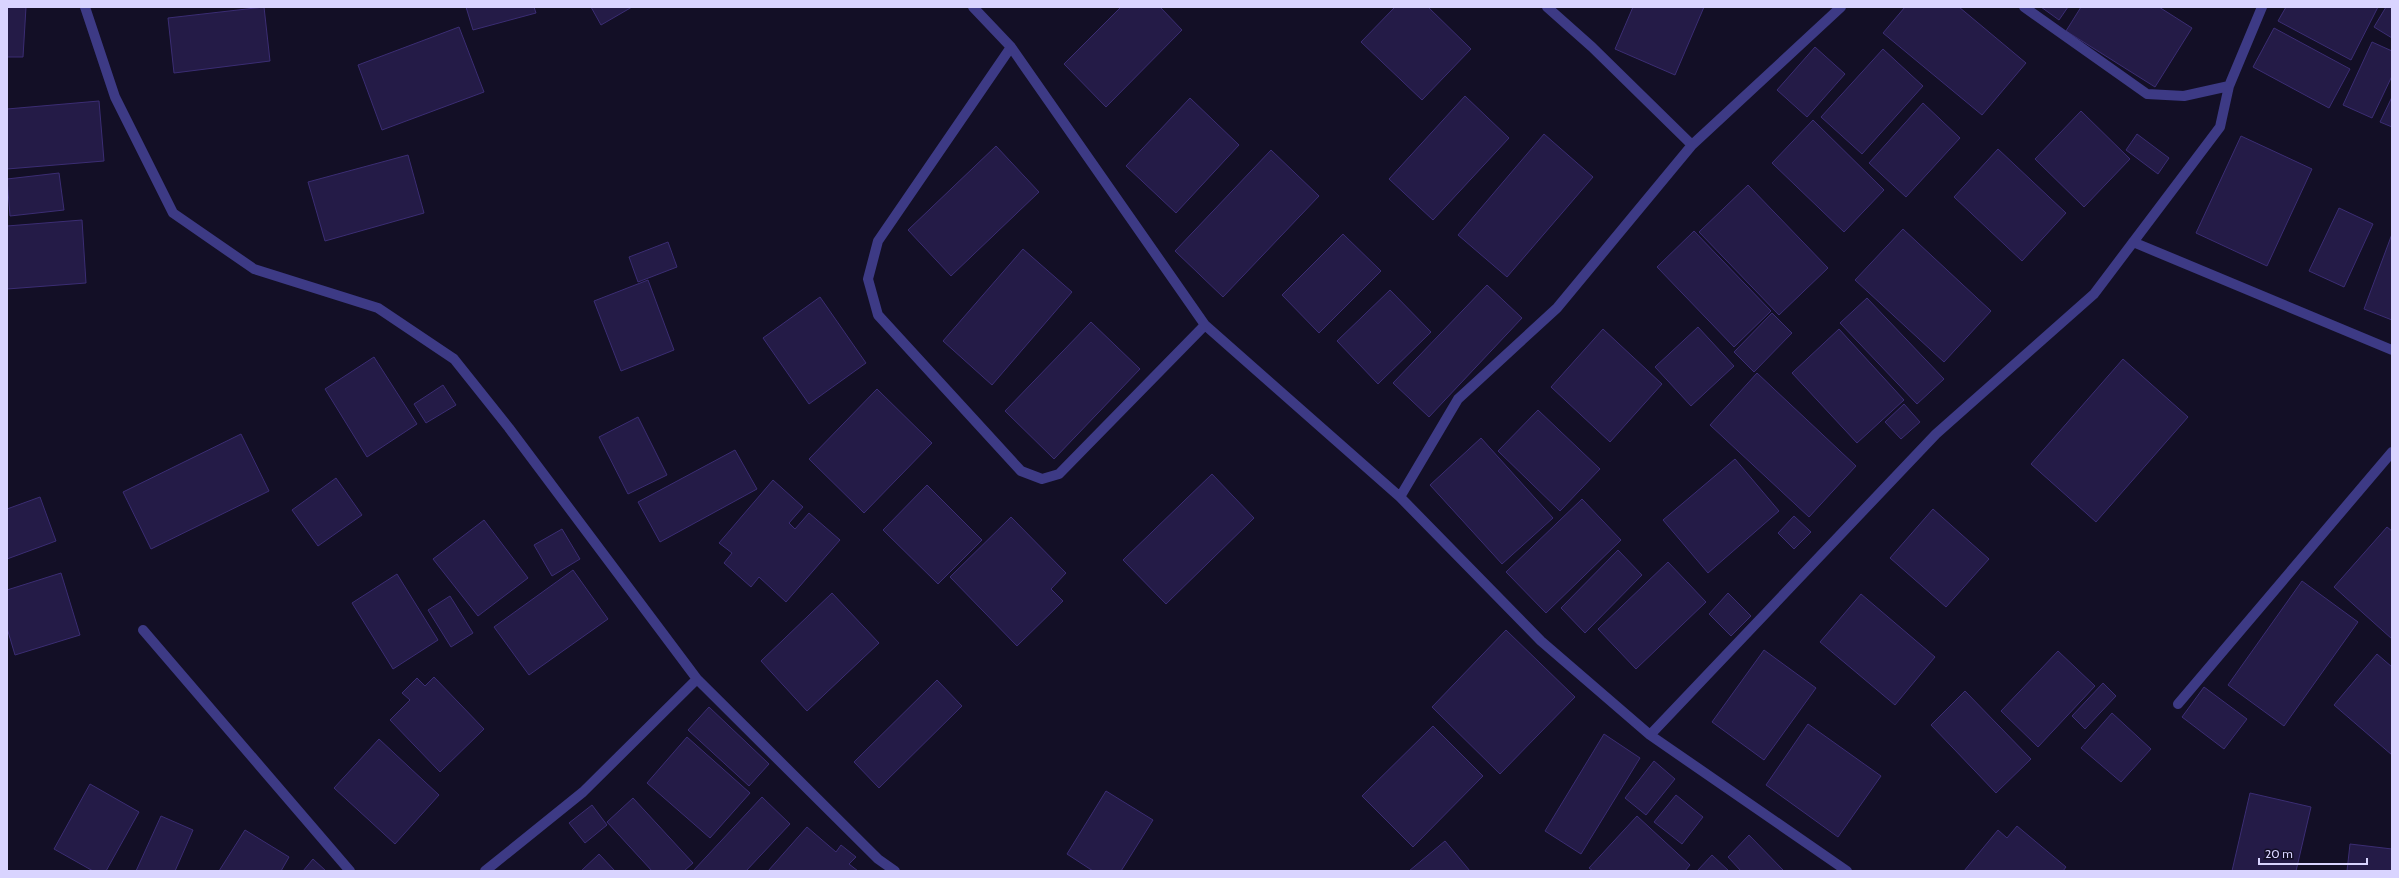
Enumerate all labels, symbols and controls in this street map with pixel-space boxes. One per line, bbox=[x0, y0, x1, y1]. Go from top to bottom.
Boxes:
scale bar bbox=[2259, 840, 2367, 866]
text: 20 m bbox=[2265, 846, 2293, 861]

